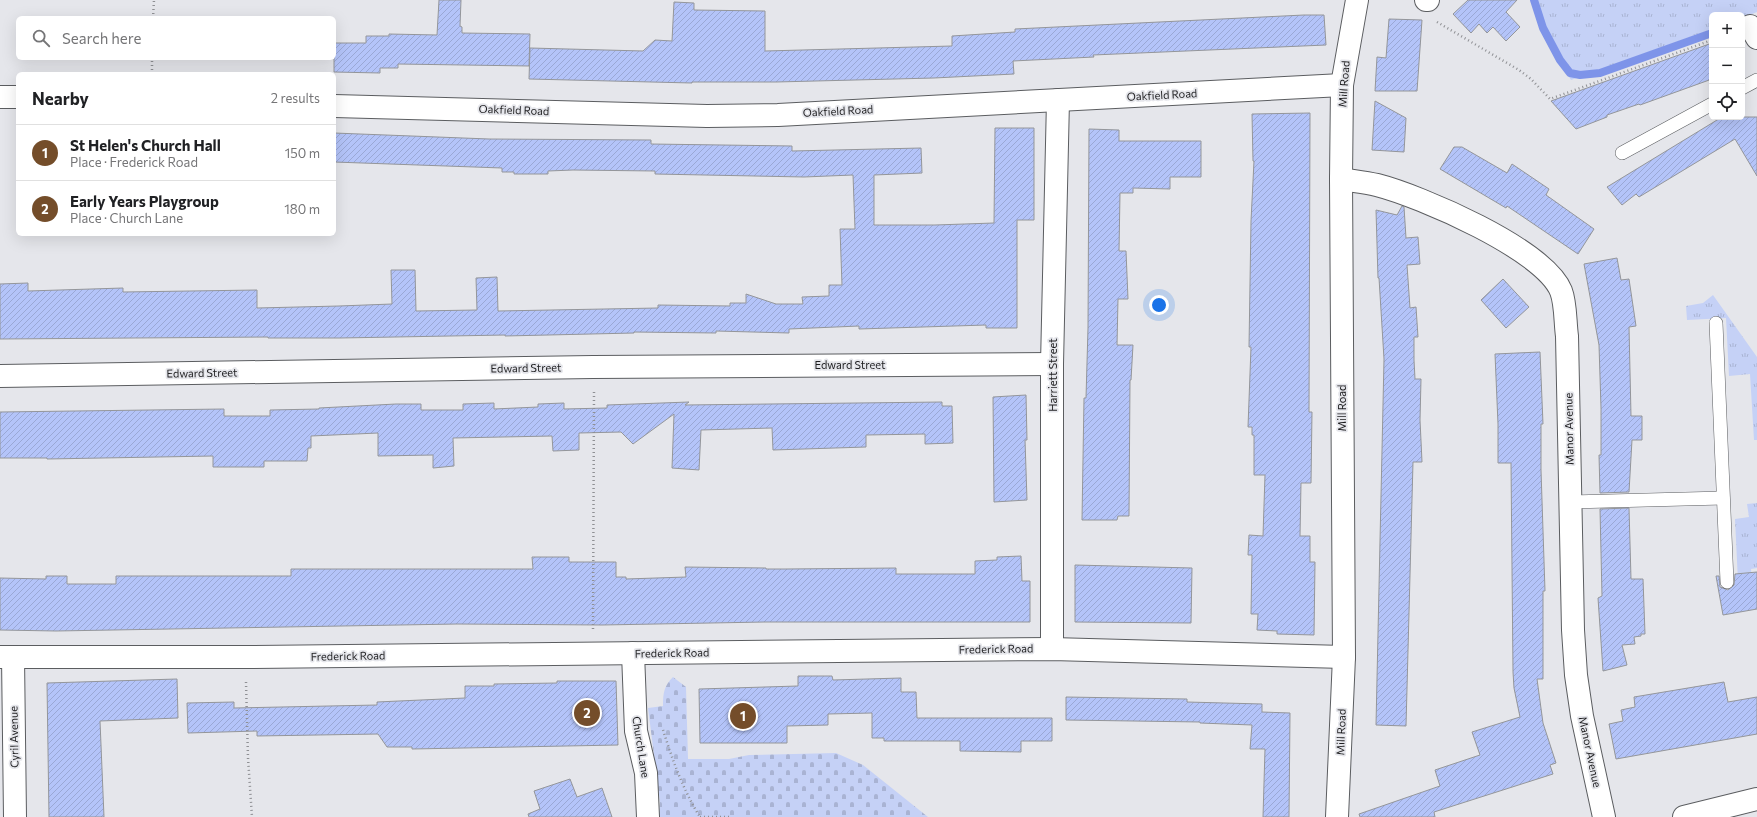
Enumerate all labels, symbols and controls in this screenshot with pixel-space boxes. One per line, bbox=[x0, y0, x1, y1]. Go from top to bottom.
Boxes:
map controls bbox=[1709, 12, 1745, 120]
button: + bbox=[1709, 12, 1745, 48]
search box bbox=[16, 16, 336, 60]
icon: search bbox=[30, 27, 52, 49]
text: Search here bbox=[62, 29, 141, 47]
button: − bbox=[1709, 48, 1745, 84]
street label: Mill Road bbox=[1335, 60, 1352, 108]
button: locate bbox=[1709, 84, 1745, 120]
street label: Oakfield Road bbox=[1126, 86, 1198, 103]
text: Nearby bbox=[32, 88, 89, 109]
text: 2 results bbox=[271, 90, 320, 106]
street label: Oakfield Road bbox=[478, 102, 550, 117]
street label: Oakfield Road bbox=[802, 102, 874, 119]
text: St Helen's Church Hall bbox=[70, 136, 221, 154]
text: 1 bbox=[42, 145, 48, 161]
text: 150 m bbox=[285, 145, 320, 161]
text: Place · Frederick Road bbox=[70, 154, 198, 170]
text: Early Years Playgroup bbox=[70, 192, 219, 210]
text: 2 bbox=[41, 201, 49, 217]
text: 180 m bbox=[284, 201, 320, 217]
text: Place · Church Lane bbox=[70, 210, 183, 226]
your location bbox=[1149, 295, 1169, 315]
street label: Harriett Street bbox=[1046, 338, 1059, 412]
street label: Edward Street bbox=[814, 358, 886, 371]
street label: Edward Street bbox=[490, 360, 562, 375]
street label: Edward Street bbox=[166, 365, 238, 380]
street label: Mill Road bbox=[1335, 385, 1348, 431]
street label: Manor Avenue bbox=[1561, 393, 1576, 465]
street label: Frederick Road bbox=[959, 641, 1033, 656]
street label: Frederick Road bbox=[635, 645, 709, 660]
street label: Frederick Road bbox=[311, 648, 385, 663]
pin: 2 bbox=[574, 698, 600, 728]
pin: 1 bbox=[730, 701, 756, 731]
street label: Cyril Avenue bbox=[6, 706, 21, 768]
street label: Mill Road bbox=[1333, 708, 1348, 756]
street label: Church Lane bbox=[630, 715, 653, 779]
street label: Manor Avenue bbox=[1577, 715, 1604, 789]

